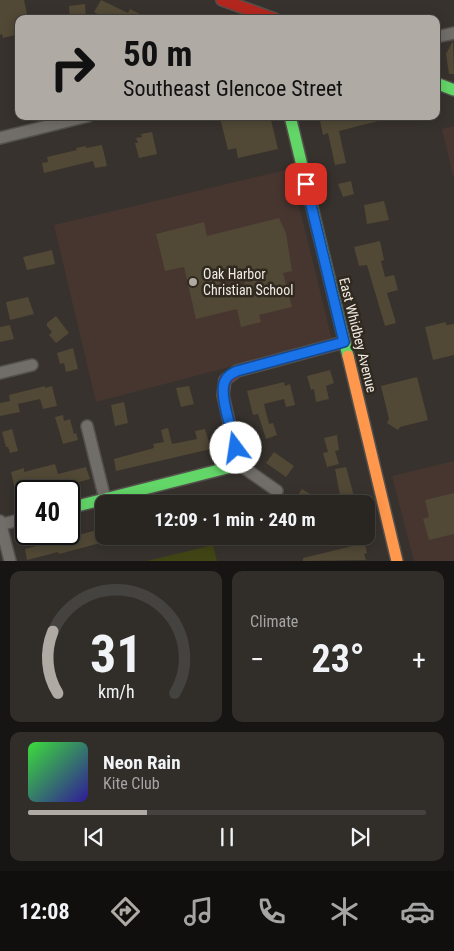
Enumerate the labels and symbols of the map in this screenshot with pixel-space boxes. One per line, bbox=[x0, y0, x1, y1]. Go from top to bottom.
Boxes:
pin bbox=[285, 163, 327, 205]
place label: Oak Harbor Christian School bbox=[203, 266, 293, 298]
marker: Oak Harbor Christian School bbox=[187, 276, 199, 288]
street label: East Whidbey Avenue bbox=[336, 276, 380, 394]
position arrow bbox=[209, 421, 261, 473]
speed limit sign: 40 bbox=[15, 480, 80, 545]

